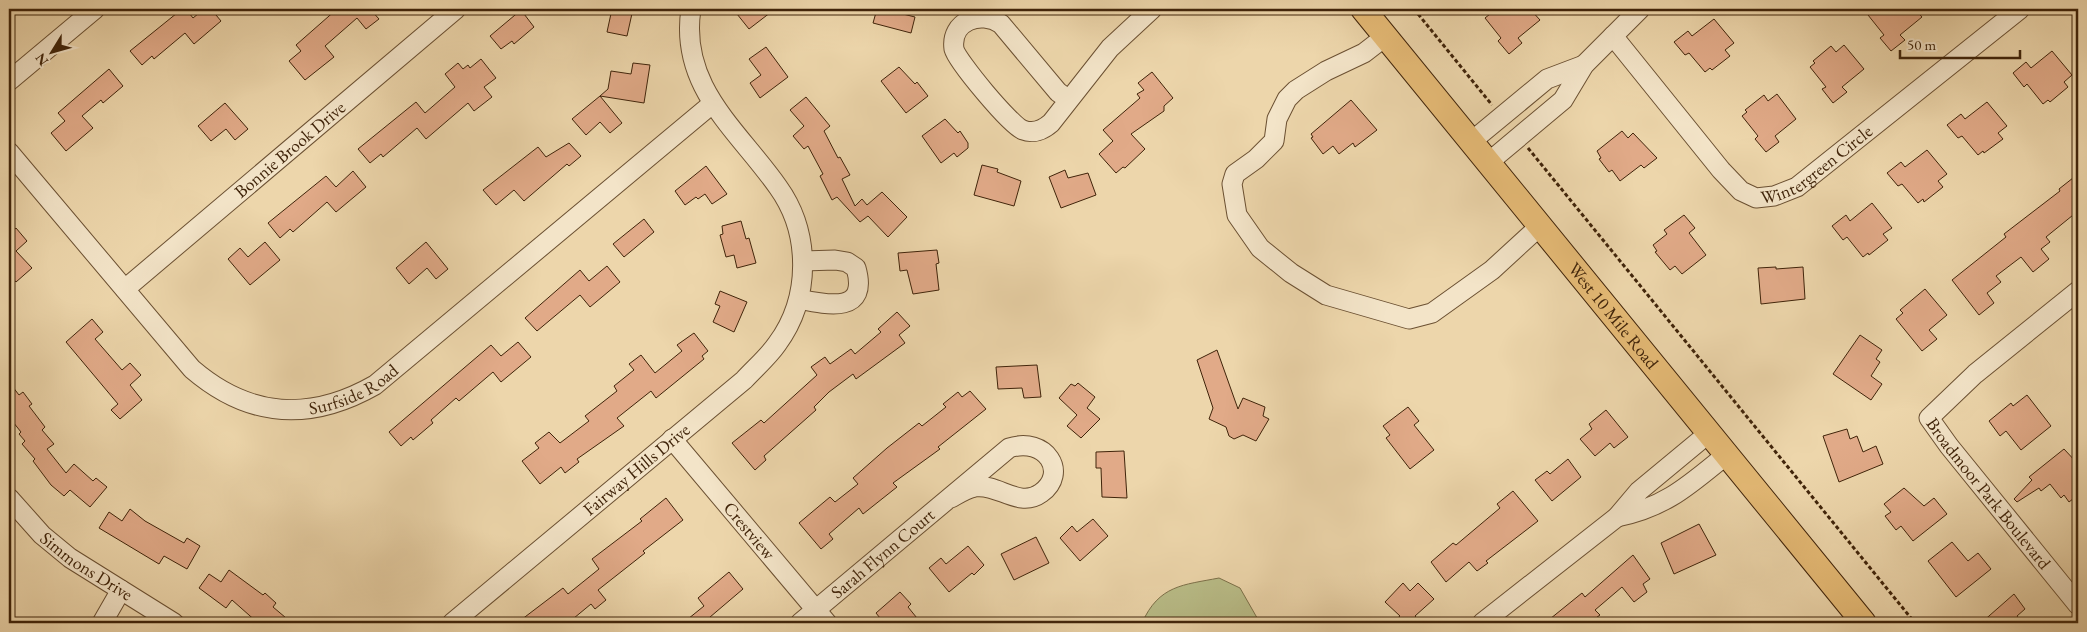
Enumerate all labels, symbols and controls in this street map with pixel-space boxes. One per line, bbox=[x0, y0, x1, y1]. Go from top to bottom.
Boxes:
north arrow bbox=[28, 28, 78, 78]
scale bar bbox=[1900, 28, 2020, 60]
text: 50 m bbox=[1907, 35, 1936, 54]
text: N bbox=[31, 49, 52, 70]
street label: Bonnie Brook Drive bbox=[229, 96, 350, 203]
street label: Wintergreen Circle bbox=[1759, 119, 1877, 208]
street label: West 10 Mile Road bbox=[1563, 257, 1665, 374]
street label: Surfside Road bbox=[307, 358, 403, 419]
street label: Broadmoor Park Boulevard bbox=[1921, 413, 2057, 574]
street label: Fairway Hills Drive bbox=[578, 418, 694, 520]
street label: Crestview bbox=[719, 497, 781, 565]
street label: Sarah Flynn Court bbox=[826, 503, 939, 603]
street label: Simmons Drive bbox=[36, 526, 137, 605]

